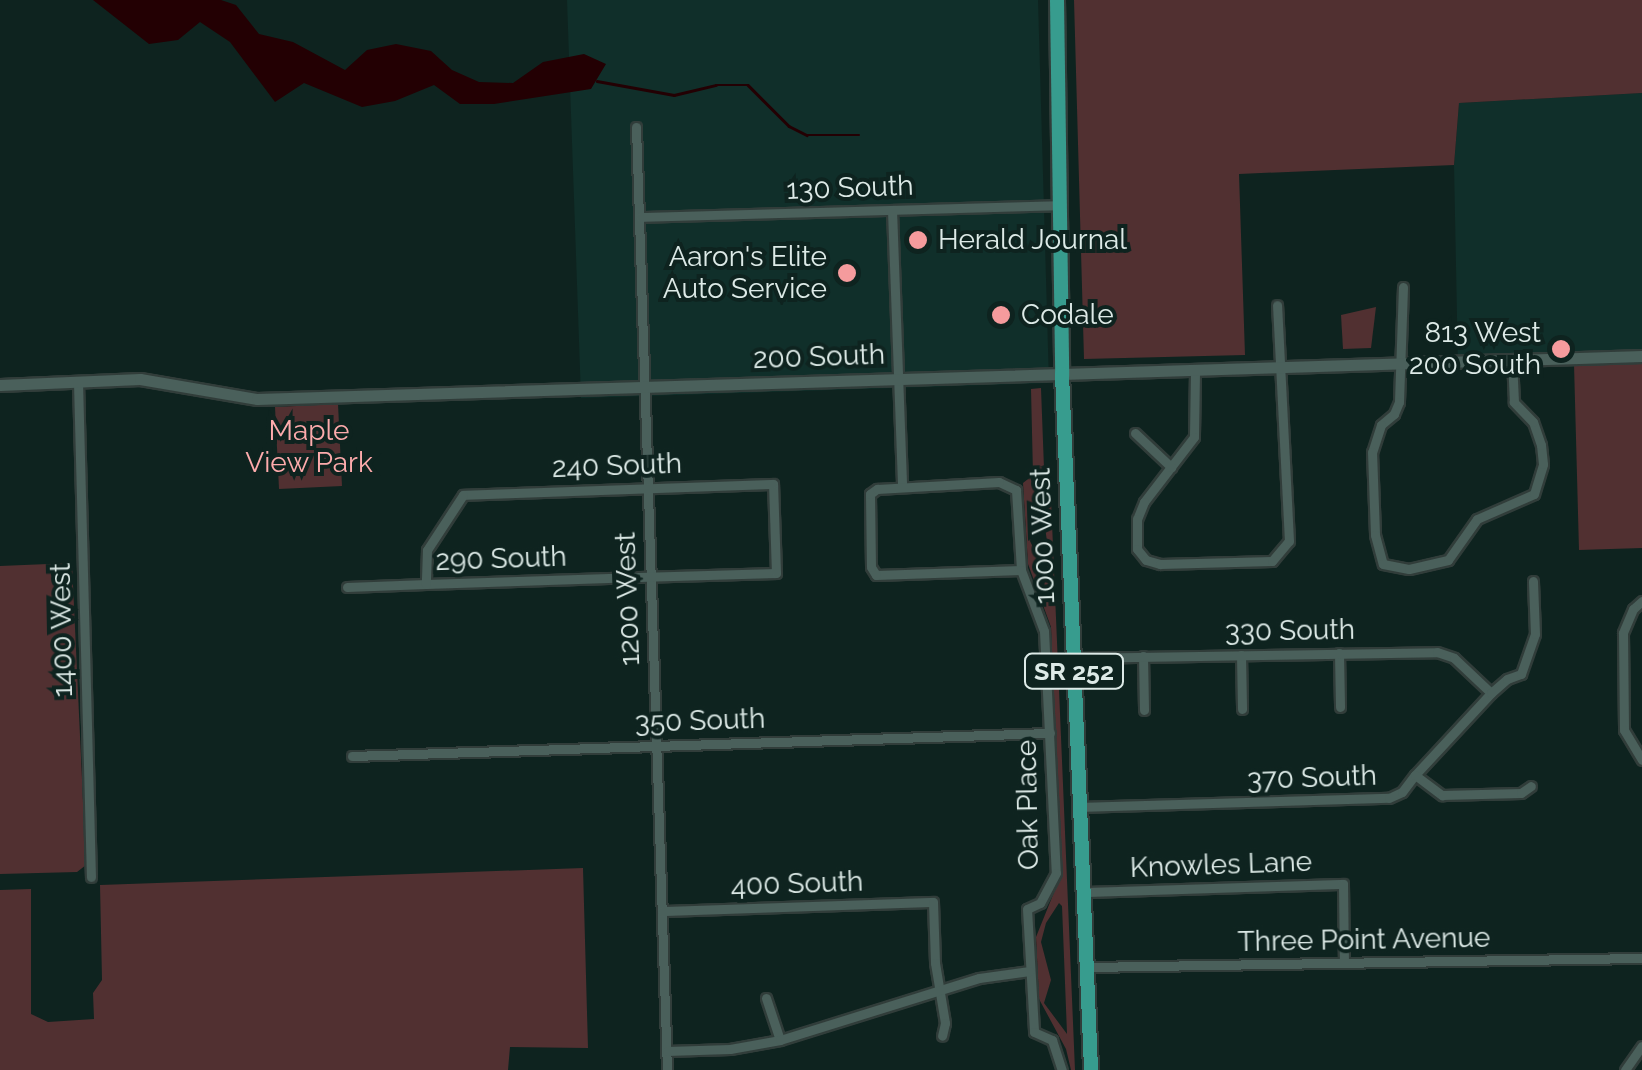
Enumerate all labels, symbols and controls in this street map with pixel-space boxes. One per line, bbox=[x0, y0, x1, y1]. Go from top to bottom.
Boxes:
street label: 130 South bbox=[786, 169, 914, 207]
place label: Herald Journal bbox=[938, 223, 1128, 257]
marker: Herald Journal bbox=[907, 229, 929, 251]
place label: Aaron's Elite Auto Service bbox=[663, 240, 827, 306]
marker: Aaron's Elite Auto Service bbox=[836, 262, 858, 284]
place label: Codale bbox=[1021, 298, 1114, 332]
marker: Codale bbox=[990, 304, 1012, 326]
place label: 813 West 200 South bbox=[1409, 316, 1541, 382]
street label: 200 South bbox=[752, 338, 886, 376]
marker: 813 West 200 South bbox=[1550, 338, 1572, 360]
park label: Maple View Park bbox=[245, 414, 373, 480]
street label: 240 South bbox=[551, 447, 683, 485]
street label: 1000 West bbox=[1024, 467, 1062, 605]
street label: 1200 West bbox=[609, 531, 647, 667]
street label: 290 South bbox=[435, 540, 567, 578]
street label: 1400 West bbox=[44, 562, 80, 698]
street label: 330 South bbox=[1225, 613, 1355, 649]
road number: SR 252 bbox=[1024, 651, 1124, 691]
street label: 350 South bbox=[634, 702, 766, 740]
street label: Oak Place bbox=[1010, 740, 1046, 870]
street label: 370 South bbox=[1246, 759, 1378, 797]
street label: Knowles Lane bbox=[1129, 845, 1313, 885]
street label: 400 South bbox=[730, 865, 864, 903]
street label: Three Point Avenue bbox=[1237, 921, 1491, 959]

